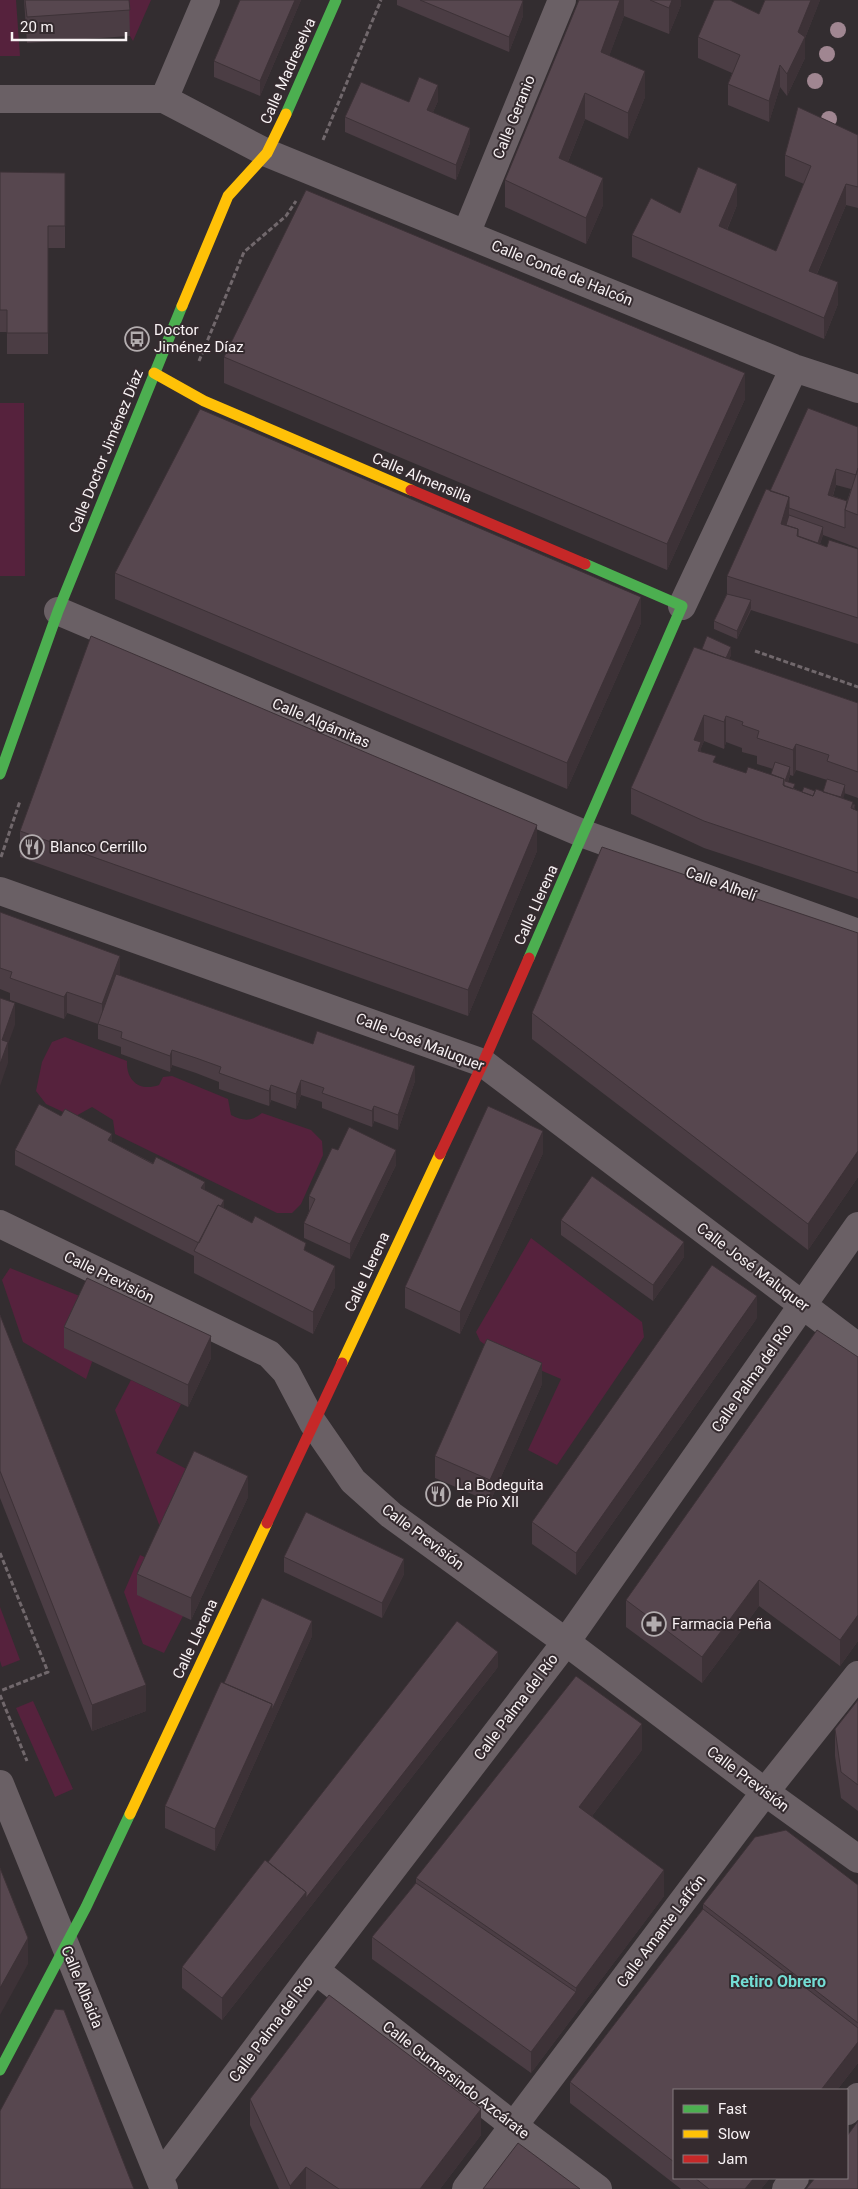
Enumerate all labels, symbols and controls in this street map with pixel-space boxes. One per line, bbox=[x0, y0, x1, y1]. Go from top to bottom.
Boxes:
scale bar bbox=[12, 10, 126, 42]
street label: Calle Madreselva bbox=[257, 15, 319, 127]
text: 20 m bbox=[20, 18, 54, 36]
street label: Calle Geranio bbox=[489, 73, 539, 161]
street label: Calle Conde de Halcón bbox=[489, 236, 635, 310]
place label: Doctor Jiménez Díaz bbox=[154, 321, 244, 356]
bus stop icon: Doctor Jiménez Díaz bbox=[124, 326, 150, 352]
street label: Calle Doctor Jiménez Díaz bbox=[65, 367, 147, 535]
street label: Calle Almensilla bbox=[369, 449, 475, 507]
street label: Calle Algámitas bbox=[269, 694, 373, 752]
restaurant icon: Blanco Cerrillo bbox=[19, 834, 45, 860]
place label: Blanco Cerrillo bbox=[50, 838, 147, 856]
street label: Calle Llerena bbox=[510, 862, 562, 948]
street label: Calle Alhelí bbox=[683, 863, 760, 906]
street label: Calle José Maluquer bbox=[353, 1009, 487, 1075]
street label: Calle José Maluquer bbox=[693, 1219, 813, 1315]
street label: Calle Llerena bbox=[341, 1229, 393, 1315]
street label: Calle Previsión bbox=[61, 1247, 157, 1307]
street label: Calle Palma del Río bbox=[708, 1320, 796, 1436]
place label: La Bodeguita de Pío XII bbox=[456, 1476, 544, 1511]
restaurant icon: La Bodeguita de Pío XII bbox=[425, 1481, 451, 1507]
street label: Calle Previsión bbox=[378, 1500, 468, 1574]
street label: Calle Llerena bbox=[169, 1596, 221, 1682]
pharmacy icon: Farmacia Peña bbox=[641, 1611, 667, 1637]
place label: Farmacia Peña bbox=[672, 1615, 772, 1633]
street label: Calle Palma del Río bbox=[470, 1650, 562, 1764]
street label: Calle Previsión bbox=[703, 1742, 793, 1816]
street label: Calle Amante Laffón bbox=[613, 1871, 709, 1991]
street label: Calle Albaida bbox=[57, 1943, 107, 2031]
street label: Calle Palma del Río bbox=[225, 1972, 317, 2086]
district label: Retiro Obrero bbox=[730, 1972, 826, 1991]
street label: Calle Gumersindo Azcárate bbox=[379, 2017, 533, 2143]
legend bbox=[673, 2089, 848, 2179]
text: Fast bbox=[718, 2100, 747, 2118]
text: Slow bbox=[718, 2125, 750, 2143]
text: Jam bbox=[718, 2150, 748, 2168]

